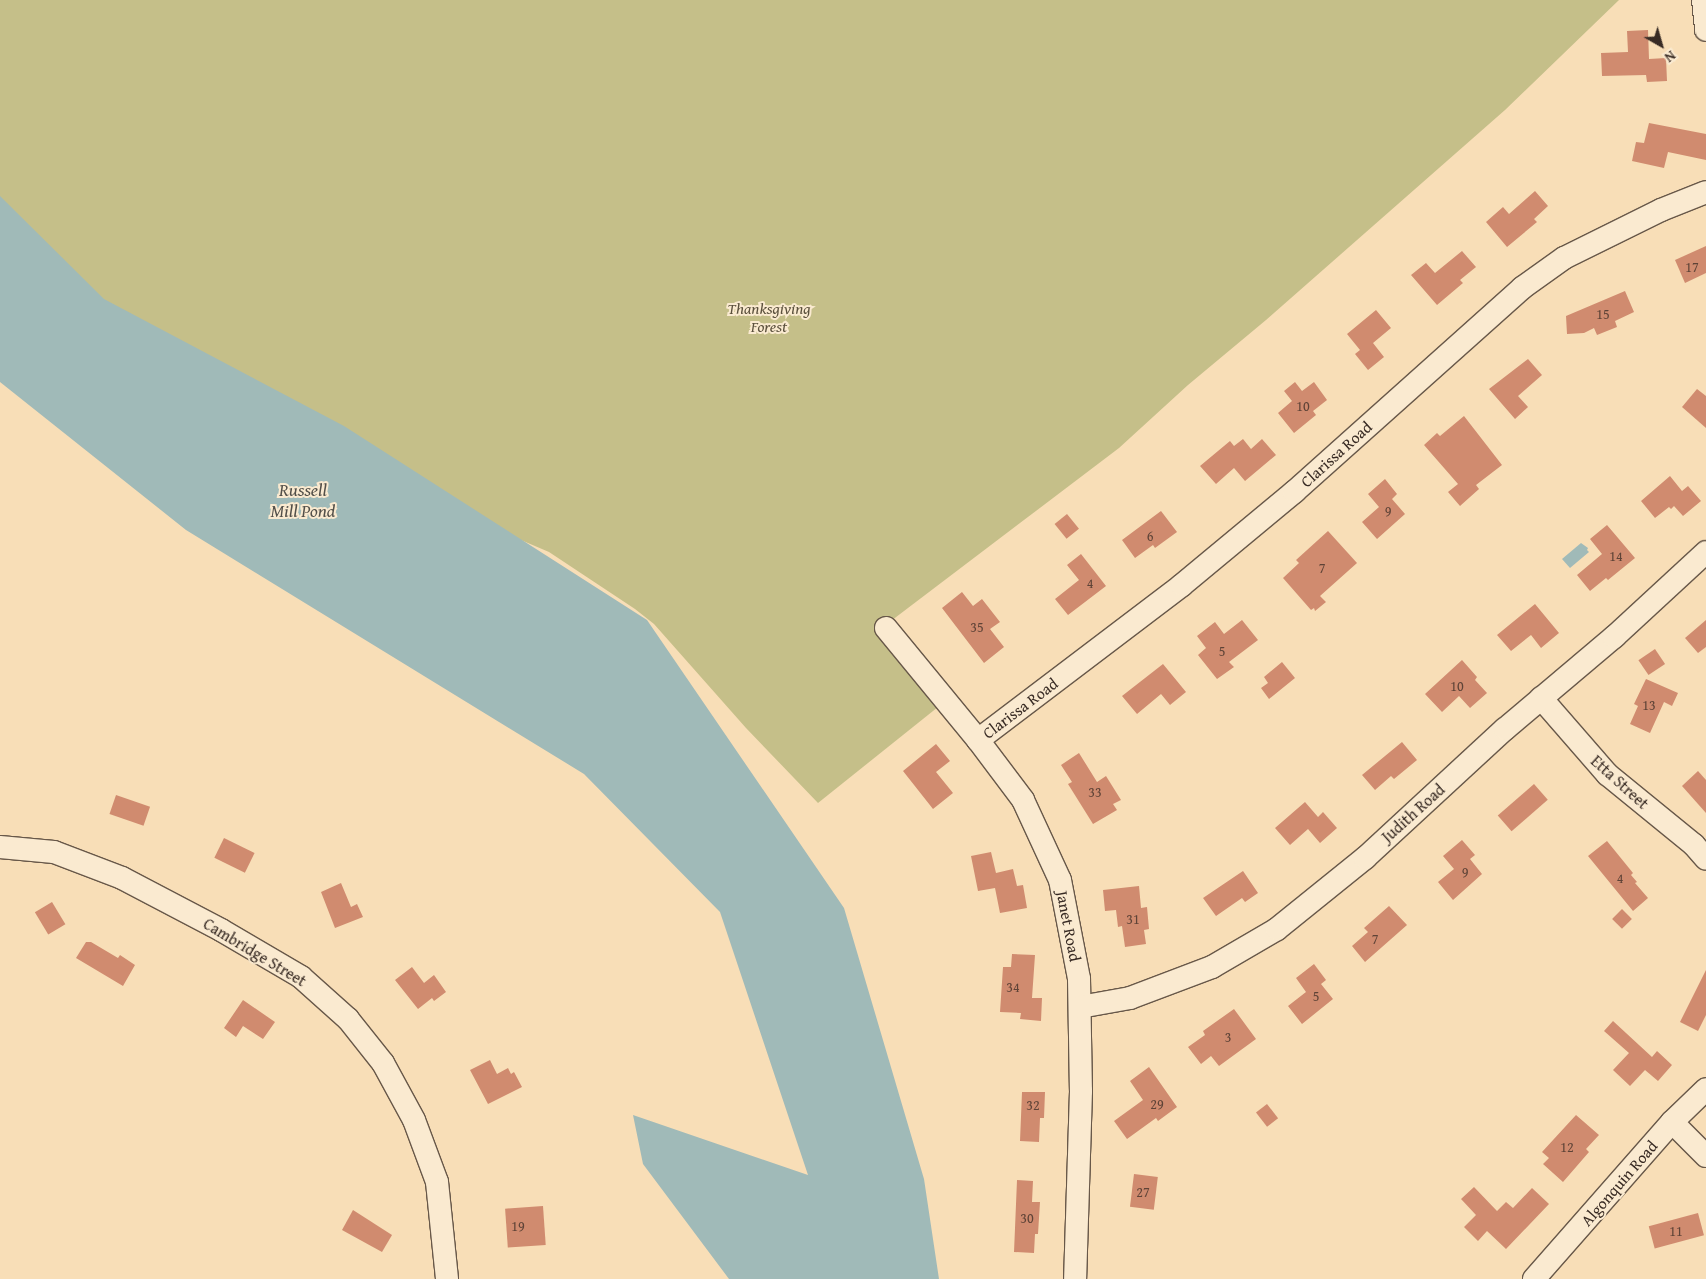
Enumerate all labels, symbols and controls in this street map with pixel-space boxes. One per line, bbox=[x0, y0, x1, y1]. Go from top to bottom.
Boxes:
north arrow bbox=[1636, 20, 1686, 70]
text: N bbox=[1660, 46, 1680, 68]
house number: 17 bbox=[1685, 259, 1699, 275]
park label: Thanksgiving Forest bbox=[727, 298, 811, 336]
house number: 15 bbox=[1596, 306, 1610, 322]
house number: 10 bbox=[1296, 398, 1310, 414]
street label: Clarissa Road bbox=[1296, 417, 1376, 491]
water label: Russell Mill Pond bbox=[271, 480, 335, 522]
house number: 9 bbox=[1385, 503, 1391, 519]
house number: 6 bbox=[1147, 528, 1153, 544]
house number: 14 bbox=[1609, 548, 1623, 564]
house number: 7 bbox=[1319, 560, 1325, 576]
house number: 4 bbox=[1087, 575, 1093, 591]
house number: 35 bbox=[970, 619, 984, 635]
house number: 5 bbox=[1219, 643, 1225, 659]
street label: Clarissa Road bbox=[979, 674, 1061, 742]
house number: 10 bbox=[1450, 678, 1464, 694]
house number: 13 bbox=[1642, 697, 1656, 713]
street label: Etta Street bbox=[1587, 751, 1653, 813]
street label: Judith Road bbox=[1377, 780, 1449, 846]
house number: 33 bbox=[1088, 784, 1102, 800]
house number: 9 bbox=[1462, 864, 1468, 880]
house number: 4 bbox=[1617, 870, 1623, 886]
street label: Janet Road bbox=[1053, 889, 1085, 963]
house number: 31 bbox=[1126, 911, 1140, 927]
street label: Cambridge Street bbox=[200, 914, 310, 990]
house number: 7 bbox=[1372, 931, 1378, 947]
house number: 34 bbox=[1006, 979, 1020, 995]
house number: 5 bbox=[1313, 988, 1319, 1004]
house number: 3 bbox=[1225, 1029, 1231, 1045]
house number: 29 bbox=[1150, 1096, 1164, 1112]
house number: 32 bbox=[1026, 1097, 1040, 1113]
street label: Algonquin Road bbox=[1577, 1136, 1661, 1230]
house number: 12 bbox=[1560, 1139, 1574, 1155]
house number: 27 bbox=[1136, 1184, 1150, 1200]
house number: 30 bbox=[1020, 1210, 1034, 1226]
house number: 19 bbox=[511, 1218, 525, 1234]
house number: 11 bbox=[1669, 1223, 1683, 1239]

